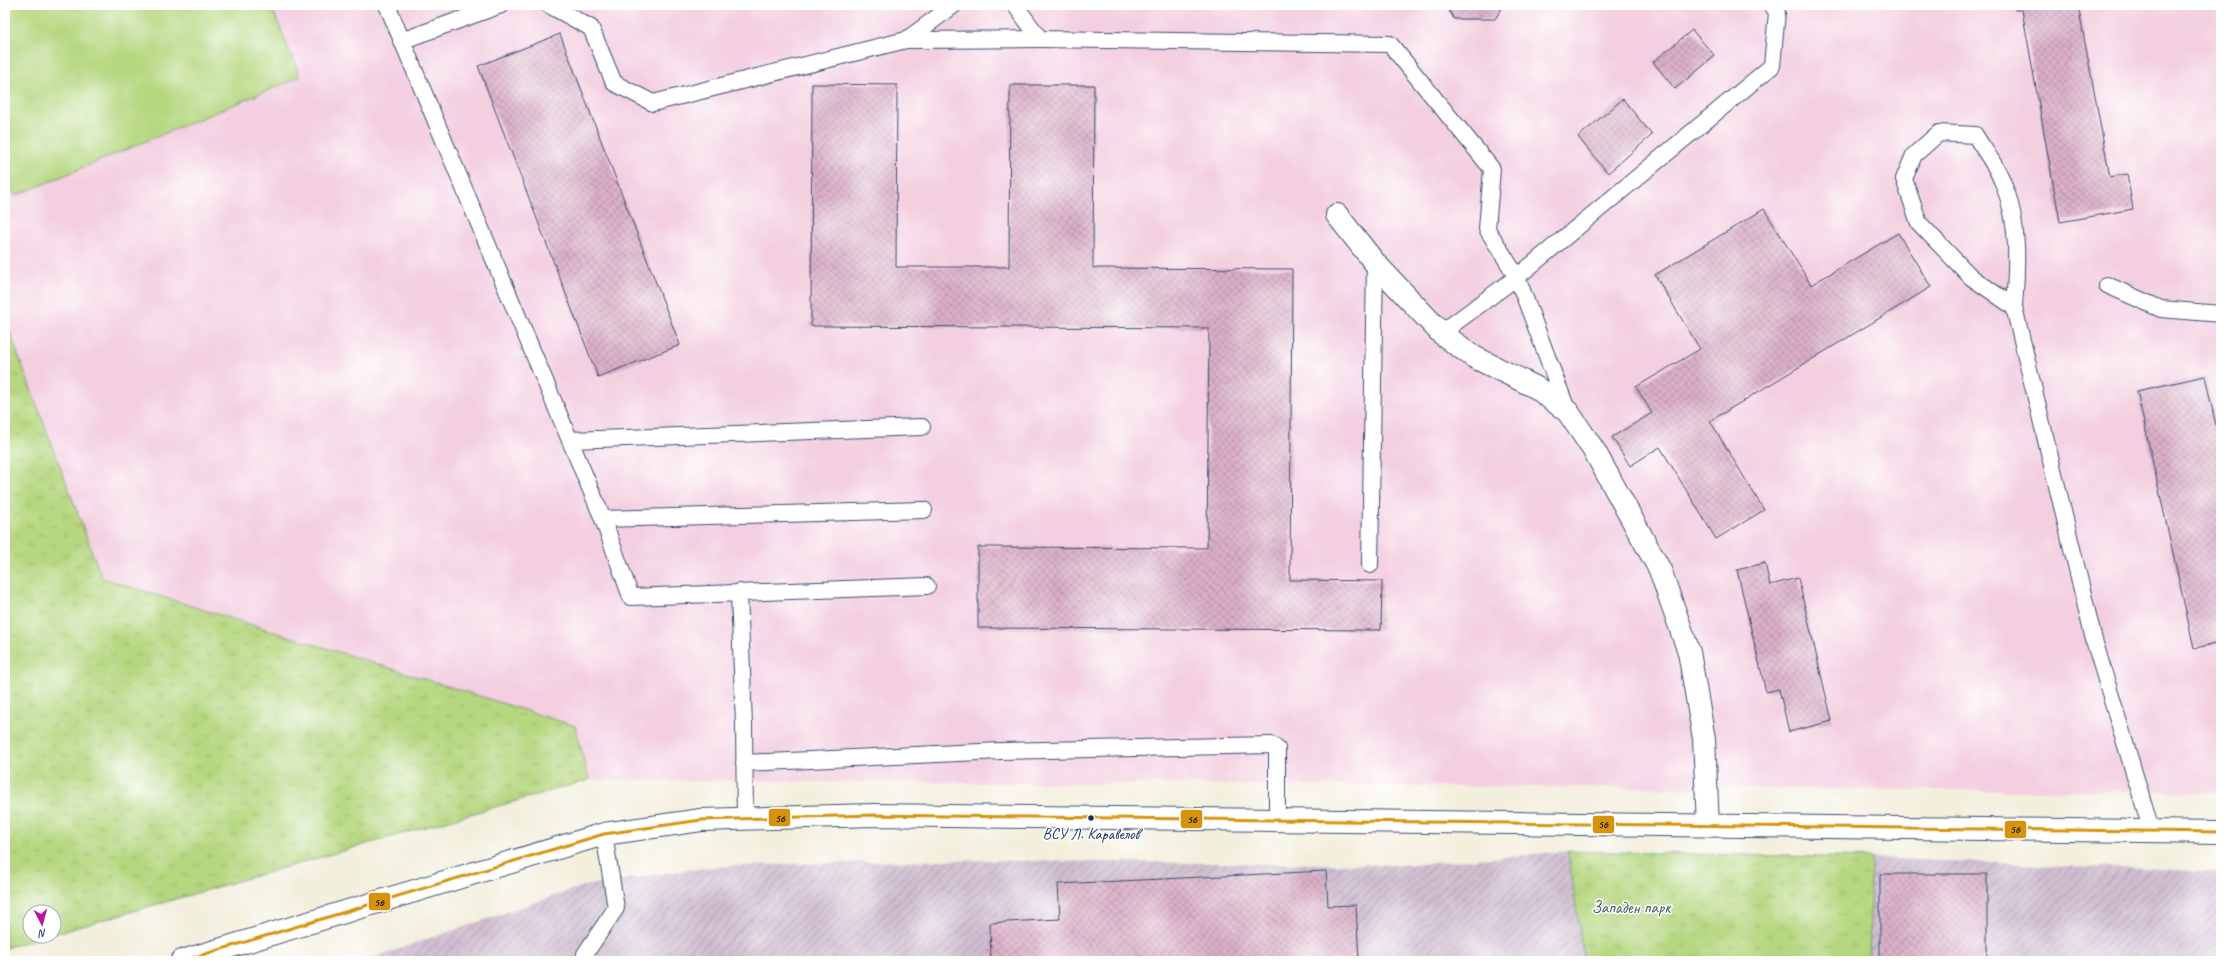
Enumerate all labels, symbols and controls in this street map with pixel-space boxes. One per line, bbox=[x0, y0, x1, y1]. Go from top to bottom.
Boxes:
line badge: 56 bbox=[768, 808, 791, 827]
line badge: 56 bbox=[1180, 809, 1203, 829]
text: 56 bbox=[775, 811, 786, 825]
text: 56 bbox=[1187, 812, 1198, 826]
marker: ВСУ Л. Каравелов bbox=[1086, 813, 1096, 823]
line badge: 56 bbox=[1592, 815, 1615, 834]
text: 56 bbox=[1598, 817, 1609, 831]
line badge: 56 bbox=[2004, 820, 2027, 839]
text: 56 bbox=[2010, 822, 2021, 836]
place label: ВСУ Л. Каравелов bbox=[1043, 824, 1144, 844]
line badge: 56 bbox=[368, 892, 391, 911]
text: 56 bbox=[374, 895, 385, 909]
park label: Западен парк bbox=[1592, 897, 1672, 918]
north arrow bbox=[22, 904, 62, 944]
text: N bbox=[37, 927, 47, 941]

